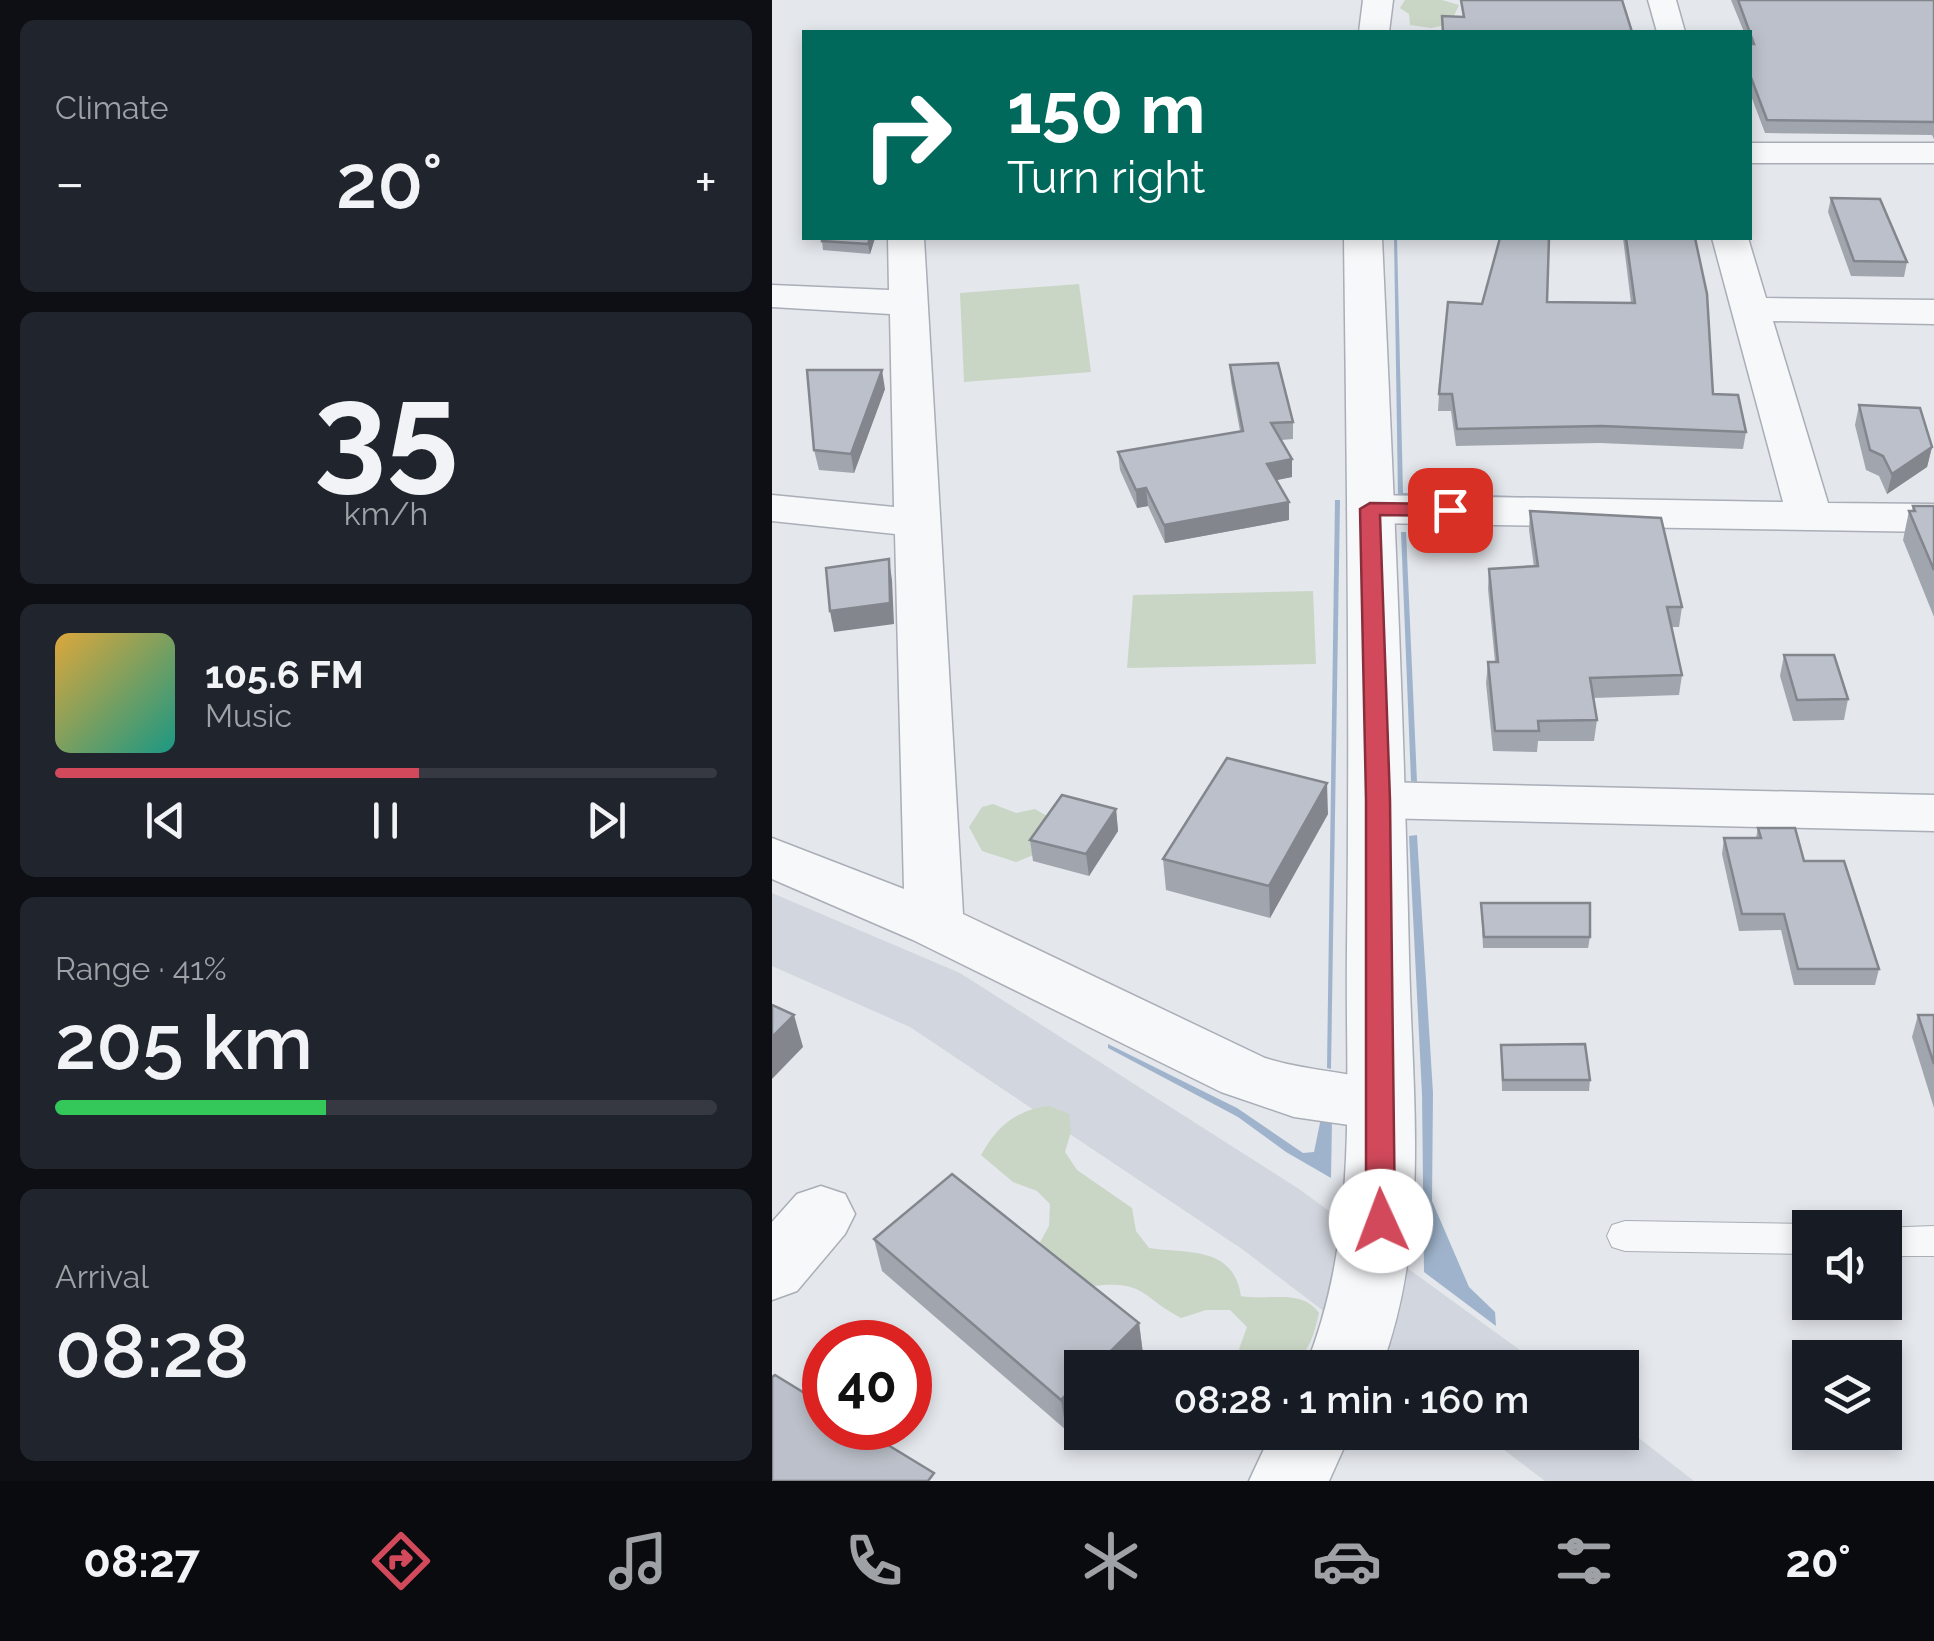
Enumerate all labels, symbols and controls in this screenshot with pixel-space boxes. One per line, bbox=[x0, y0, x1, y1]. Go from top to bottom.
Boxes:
text: 150 m bbox=[1007, 67, 1205, 149]
icon: right bbox=[842, 70, 972, 200]
text: Climate bbox=[55, 89, 169, 126]
text: 20° bbox=[336, 137, 443, 226]
text: − bbox=[55, 150, 85, 215]
text: + bbox=[694, 150, 717, 215]
text: Turn right bbox=[1007, 151, 1205, 204]
text: 35 bbox=[314, 354, 458, 506]
pin bbox=[1408, 468, 1493, 553]
icon: arrive bbox=[1423, 483, 1478, 538]
text: km/h bbox=[344, 495, 428, 532]
text: 105.6 FM bbox=[205, 652, 364, 697]
text: Music bbox=[205, 697, 292, 734]
icon: previous bbox=[138, 793, 193, 848]
icon: pause bbox=[358, 793, 413, 848]
icon: next bbox=[579, 793, 634, 848]
text: Range · 41% bbox=[55, 950, 227, 987]
text: 205 km bbox=[55, 998, 313, 1087]
position arrow bbox=[1329, 1169, 1433, 1273]
map controls bbox=[1792, 1210, 1902, 1450]
button: sound bbox=[1792, 1210, 1902, 1320]
text: Arrival bbox=[55, 1258, 149, 1295]
text: 08:28 bbox=[55, 1306, 249, 1395]
speed limit sign: 40 bbox=[802, 1320, 932, 1450]
button: layers bbox=[1792, 1340, 1902, 1450]
text: 08:28 · 1 min · 160 m bbox=[1174, 1377, 1529, 1422]
icon: directions bbox=[366, 1526, 436, 1596]
icon: music bbox=[603, 1526, 673, 1596]
icon: phone bbox=[839, 1526, 909, 1596]
icon: climate bbox=[1076, 1526, 1146, 1596]
icon: car bbox=[1312, 1526, 1382, 1596]
icon: filters bbox=[1549, 1526, 1619, 1596]
text: 08:27 bbox=[83, 1535, 200, 1588]
text: 20° bbox=[1786, 1535, 1851, 1588]

